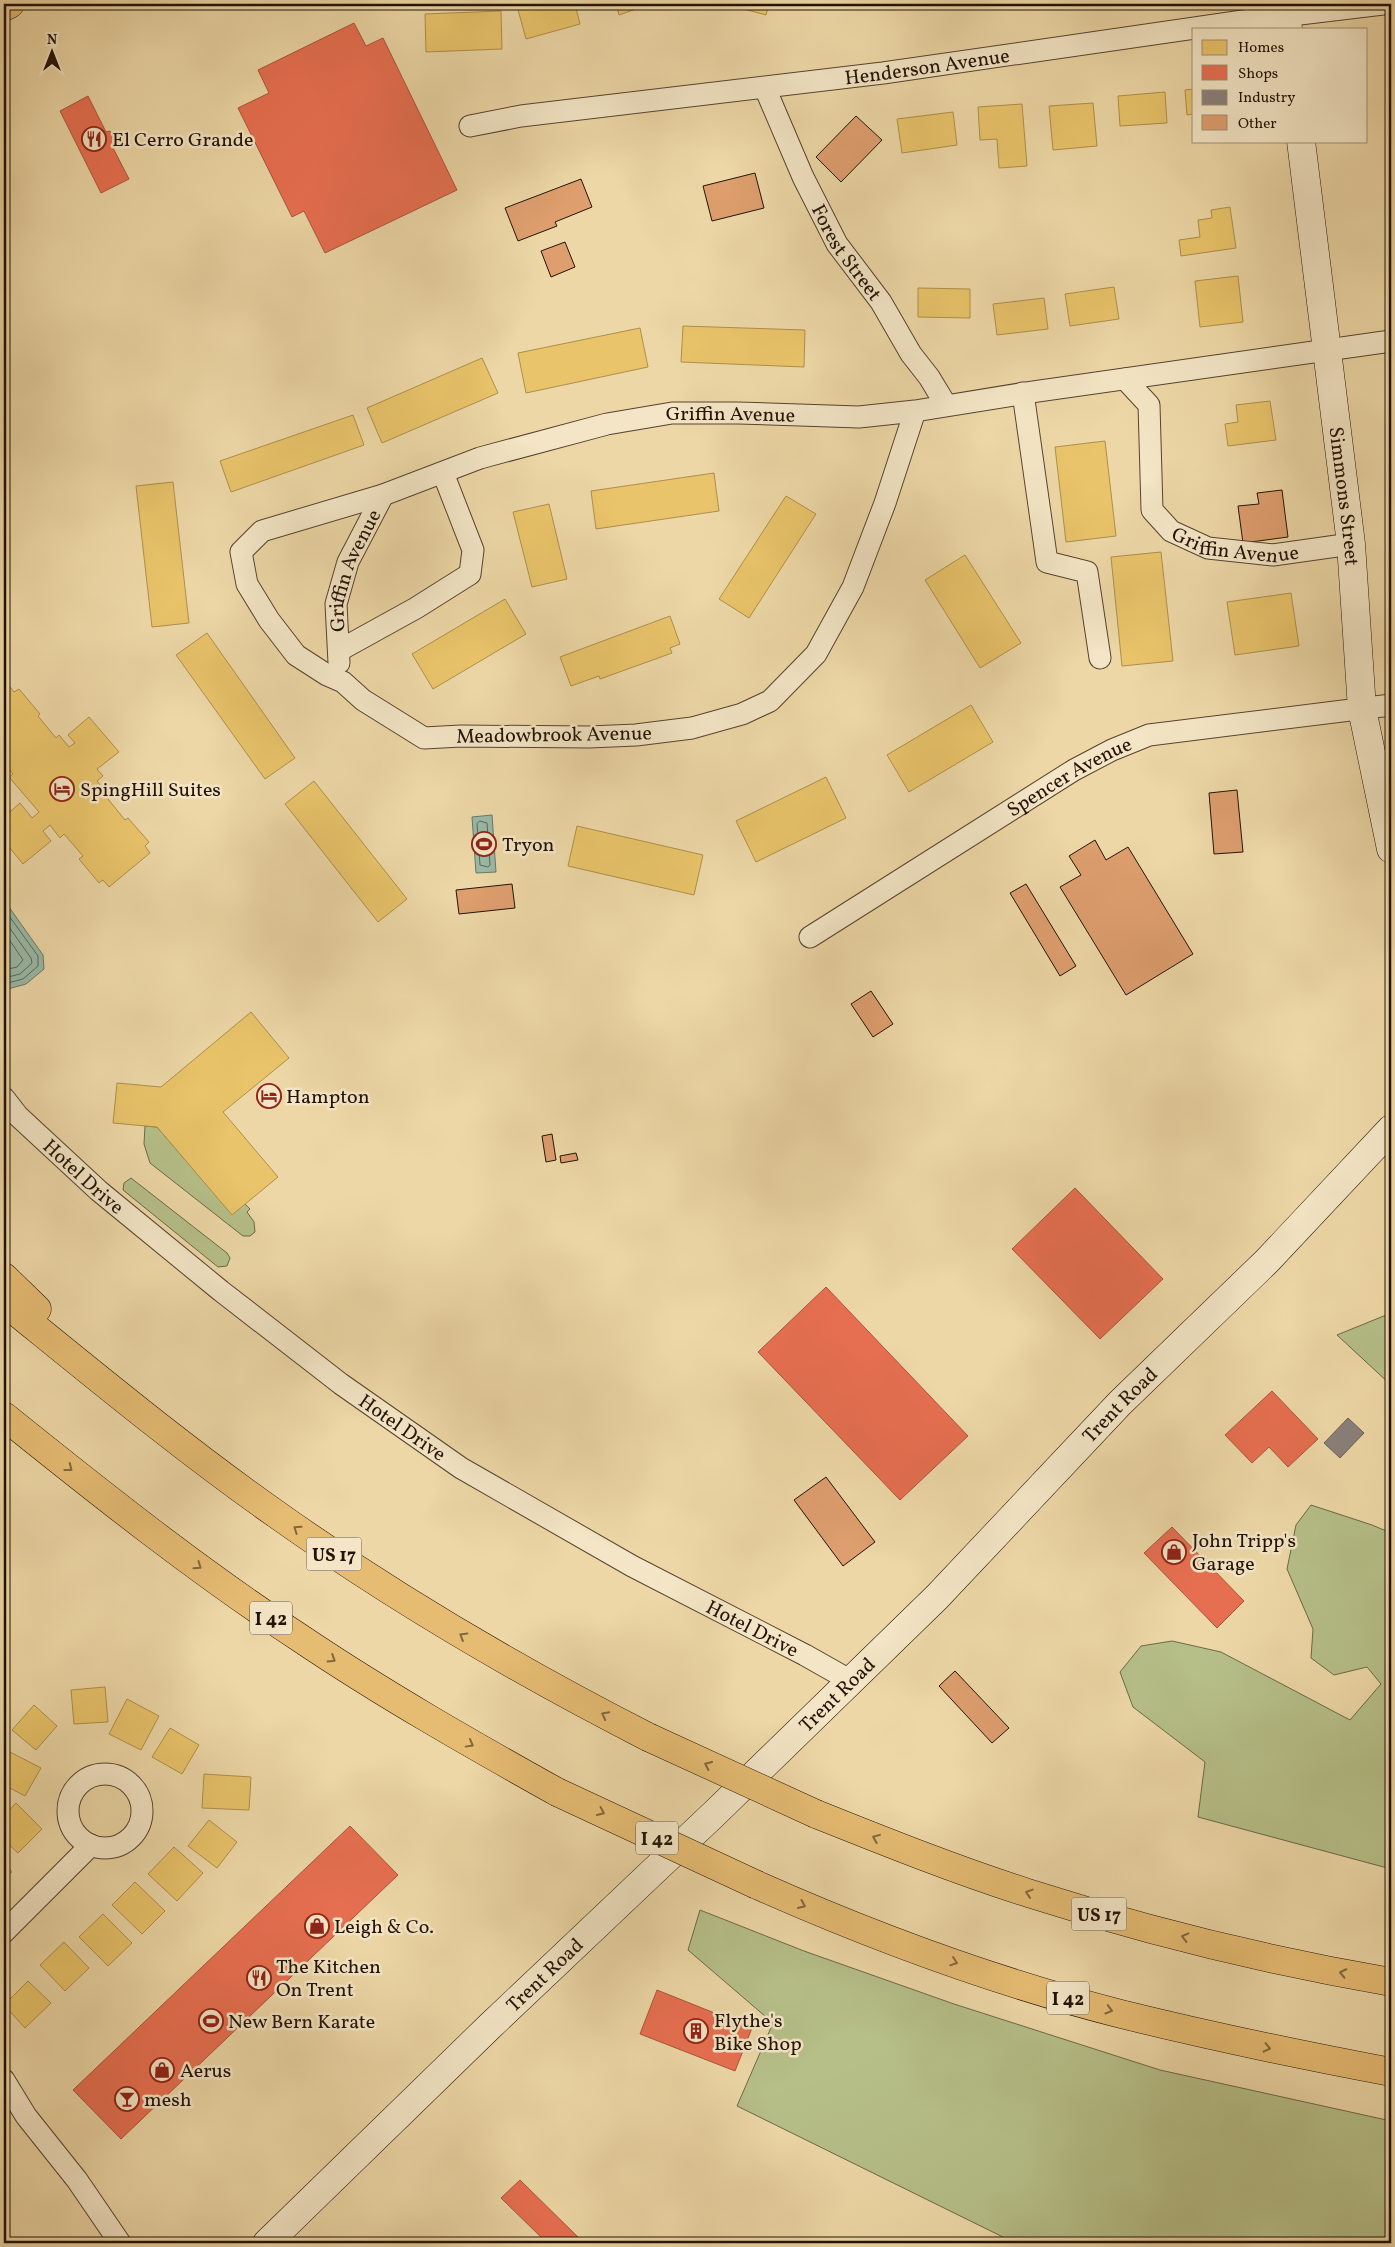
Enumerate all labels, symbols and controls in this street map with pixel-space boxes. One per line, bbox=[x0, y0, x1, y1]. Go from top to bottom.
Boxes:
north arrow bbox=[28, 28, 78, 78]
legend bbox=[1192, 28, 1368, 142]
text: N bbox=[47, 31, 57, 50]
text: Homes bbox=[1238, 38, 1284, 59]
street label: Henderson Avenue bbox=[843, 43, 1012, 93]
text: Shops bbox=[1238, 64, 1278, 85]
text: Industry bbox=[1238, 88, 1295, 109]
text: Other bbox=[1238, 114, 1277, 135]
restaurant icon: El Cerro Grande bbox=[81, 126, 107, 152]
place label: El Cerro Grande bbox=[112, 127, 254, 155]
street label: Forest Street bbox=[803, 200, 887, 307]
street label: Griffin Avenue bbox=[666, 401, 796, 431]
street label: Simmons Street bbox=[1321, 425, 1364, 567]
street label: Griffin Avenue bbox=[324, 505, 389, 632]
street label: Griffin Avenue bbox=[1167, 521, 1301, 571]
street label: Meadowbrook Avenue bbox=[456, 720, 652, 752]
street label: Spencer Avenue bbox=[1002, 731, 1136, 825]
hotel icon: SpingHill Suites bbox=[49, 776, 75, 802]
place label: SpingHill Suites bbox=[80, 777, 221, 805]
sports icon: Tryon bbox=[471, 831, 497, 857]
place label: Tryon bbox=[502, 832, 555, 860]
hotel icon: Hampton bbox=[256, 1083, 282, 1109]
place label: Hampton bbox=[286, 1084, 370, 1112]
street label: Hotel Drive bbox=[36, 1134, 129, 1222]
street label: Trent Road bbox=[1077, 1362, 1165, 1450]
street label: Hotel Drive bbox=[352, 1388, 451, 1469]
one-way arrow bbox=[63, 1462, 72, 1470]
one-way arrow bbox=[294, 1526, 303, 1535]
place label: John Tripp's Garage bbox=[1192, 1528, 1296, 1579]
road number: US 17 bbox=[306, 1538, 362, 1570]
shop icon: John Tripp's Garage bbox=[1161, 1539, 1187, 1565]
one-way arrow bbox=[193, 1560, 202, 1569]
street label: Hotel Drive bbox=[700, 1594, 803, 1665]
road number: I 42 bbox=[250, 1602, 292, 1635]
one-way arrow bbox=[460, 1633, 469, 1643]
one-way arrow bbox=[327, 1652, 336, 1662]
street label: Trent Road bbox=[794, 1652, 883, 1740]
one-way arrow bbox=[601, 1711, 610, 1721]
one-way arrow bbox=[465, 1737, 474, 1747]
one-way arrow bbox=[704, 1760, 713, 1771]
one-way arrow bbox=[596, 1806, 605, 1817]
road number: I 42 bbox=[636, 1822, 678, 1855]
one-way arrow bbox=[872, 1833, 881, 1844]
one-way arrow bbox=[1025, 1889, 1033, 1899]
one-way arrow bbox=[797, 1898, 806, 1909]
road number: US 17 bbox=[1072, 1898, 1126, 1930]
shop icon: Leigh & Co. bbox=[304, 1913, 330, 1939]
place label: Leigh & Co. bbox=[334, 1914, 434, 1942]
one-way arrow bbox=[1180, 1932, 1189, 1943]
street label: Trent Road bbox=[501, 1933, 591, 2020]
place label: The Kitchen On Trent bbox=[276, 1954, 381, 2005]
one-way arrow bbox=[949, 1956, 957, 1966]
restaurant icon: The Kitchen On Trent bbox=[246, 1965, 272, 1991]
one-way arrow bbox=[1339, 1968, 1348, 1979]
road number: I 42 bbox=[1047, 1982, 1089, 2015]
one-way arrow bbox=[1104, 2005, 1112, 2015]
sports icon: New Bern Karate bbox=[198, 2008, 224, 2034]
place label: Flythe's Bike Shop bbox=[714, 2008, 802, 2059]
place label: New Bern Karate bbox=[228, 2009, 375, 2037]
building icon: Flythe's Bike Shop bbox=[683, 2018, 709, 2044]
one-way arrow bbox=[1262, 2042, 1271, 2053]
shop icon: Aerus bbox=[149, 2057, 175, 2083]
place label: Aerus bbox=[180, 2058, 231, 2086]
bar icon: mesh bbox=[114, 2086, 140, 2112]
place label: mesh bbox=[144, 2087, 192, 2115]

